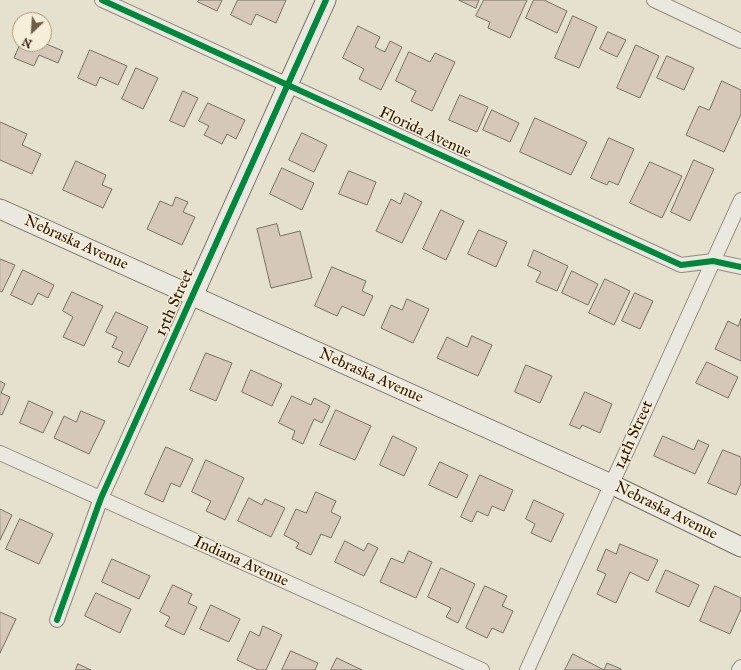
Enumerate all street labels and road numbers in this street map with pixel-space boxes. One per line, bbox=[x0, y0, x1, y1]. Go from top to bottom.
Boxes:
street label: Florida Avenue bbox=[376, 103, 474, 163]
street label: Nebraska Avenue bbox=[21, 211, 131, 275]
street label: 15th Street bbox=[152, 266, 198, 340]
street label: Nebraska Avenue bbox=[316, 344, 426, 408]
street label: 14th Street bbox=[610, 398, 658, 472]
street label: Nebraska Avenue bbox=[612, 478, 720, 544]
street label: Indiana Avenue bbox=[191, 533, 291, 591]

